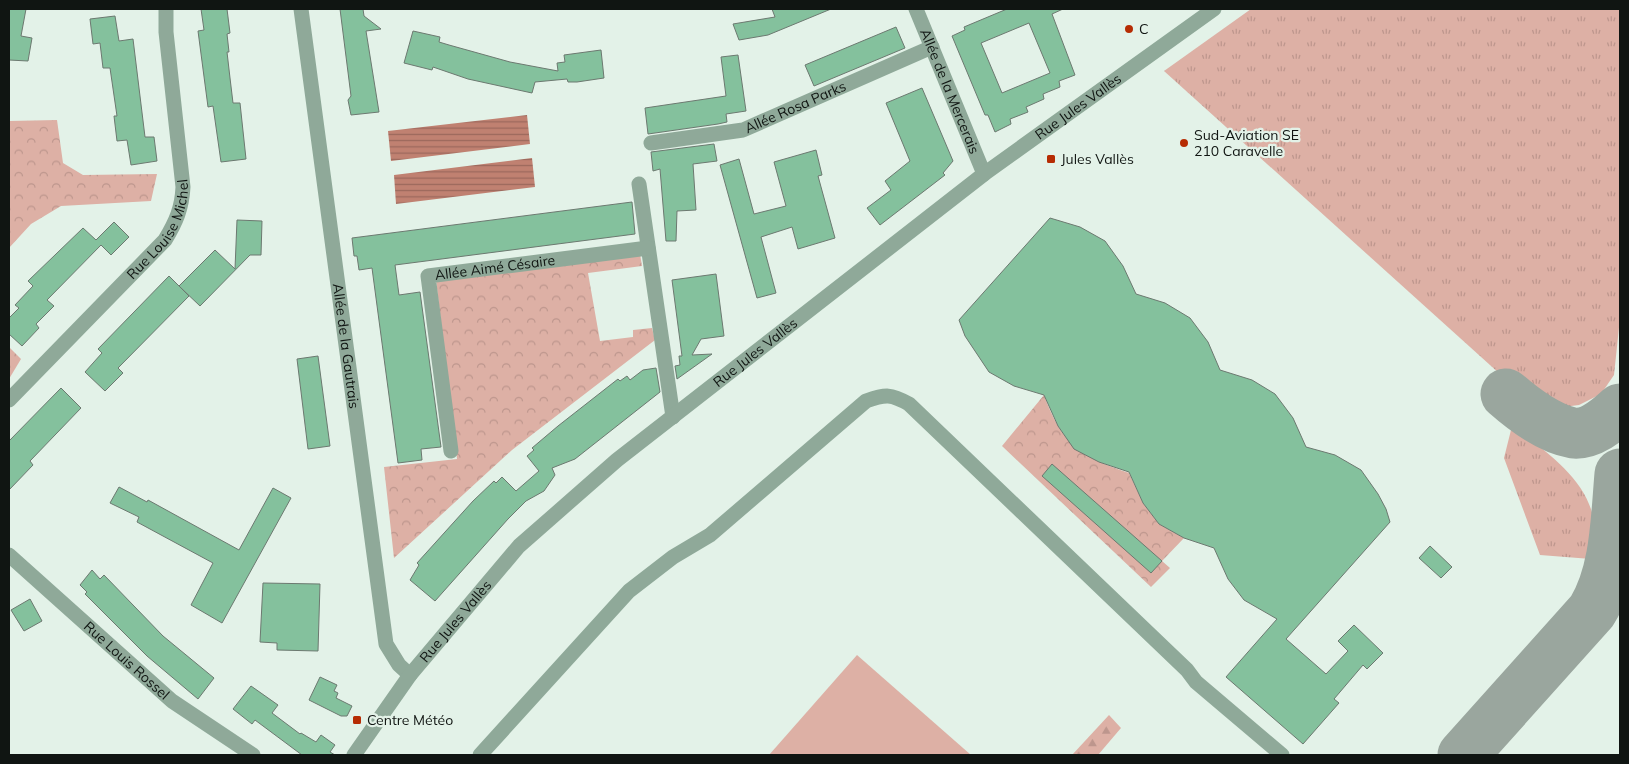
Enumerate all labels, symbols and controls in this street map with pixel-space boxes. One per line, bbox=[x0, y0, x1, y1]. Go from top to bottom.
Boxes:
place label: C bbox=[1139, 20, 1149, 38]
marker: C bbox=[1123, 23, 1135, 35]
street label: Allée de la Mercerais bbox=[916, 26, 984, 157]
street label: Rue Jules Vallès bbox=[1031, 69, 1125, 144]
street label: Allée Rosa Parks bbox=[742, 77, 849, 137]
place label: Sud-Aviation SE 210 Caravelle bbox=[1194, 126, 1299, 160]
marker: Sud-Aviation SE 210 Caravelle bbox=[1178, 137, 1190, 149]
place label: Jules Vallès bbox=[1061, 150, 1134, 168]
marker: Jules Vallès bbox=[1045, 153, 1057, 165]
street label: Rue Louise Michel bbox=[123, 178, 192, 283]
street label: Allée Aimé Césaire bbox=[434, 251, 556, 284]
street label: Allée de la Gautrais bbox=[329, 282, 363, 410]
street label: Rue Jules Vallès bbox=[709, 314, 801, 391]
street label: Rue Jules Vallès bbox=[416, 576, 495, 666]
street label: Rue Louis Rossel bbox=[80, 617, 173, 704]
place label: Centre Météo bbox=[367, 711, 453, 729]
marker: Centre Météo bbox=[351, 714, 363, 726]

